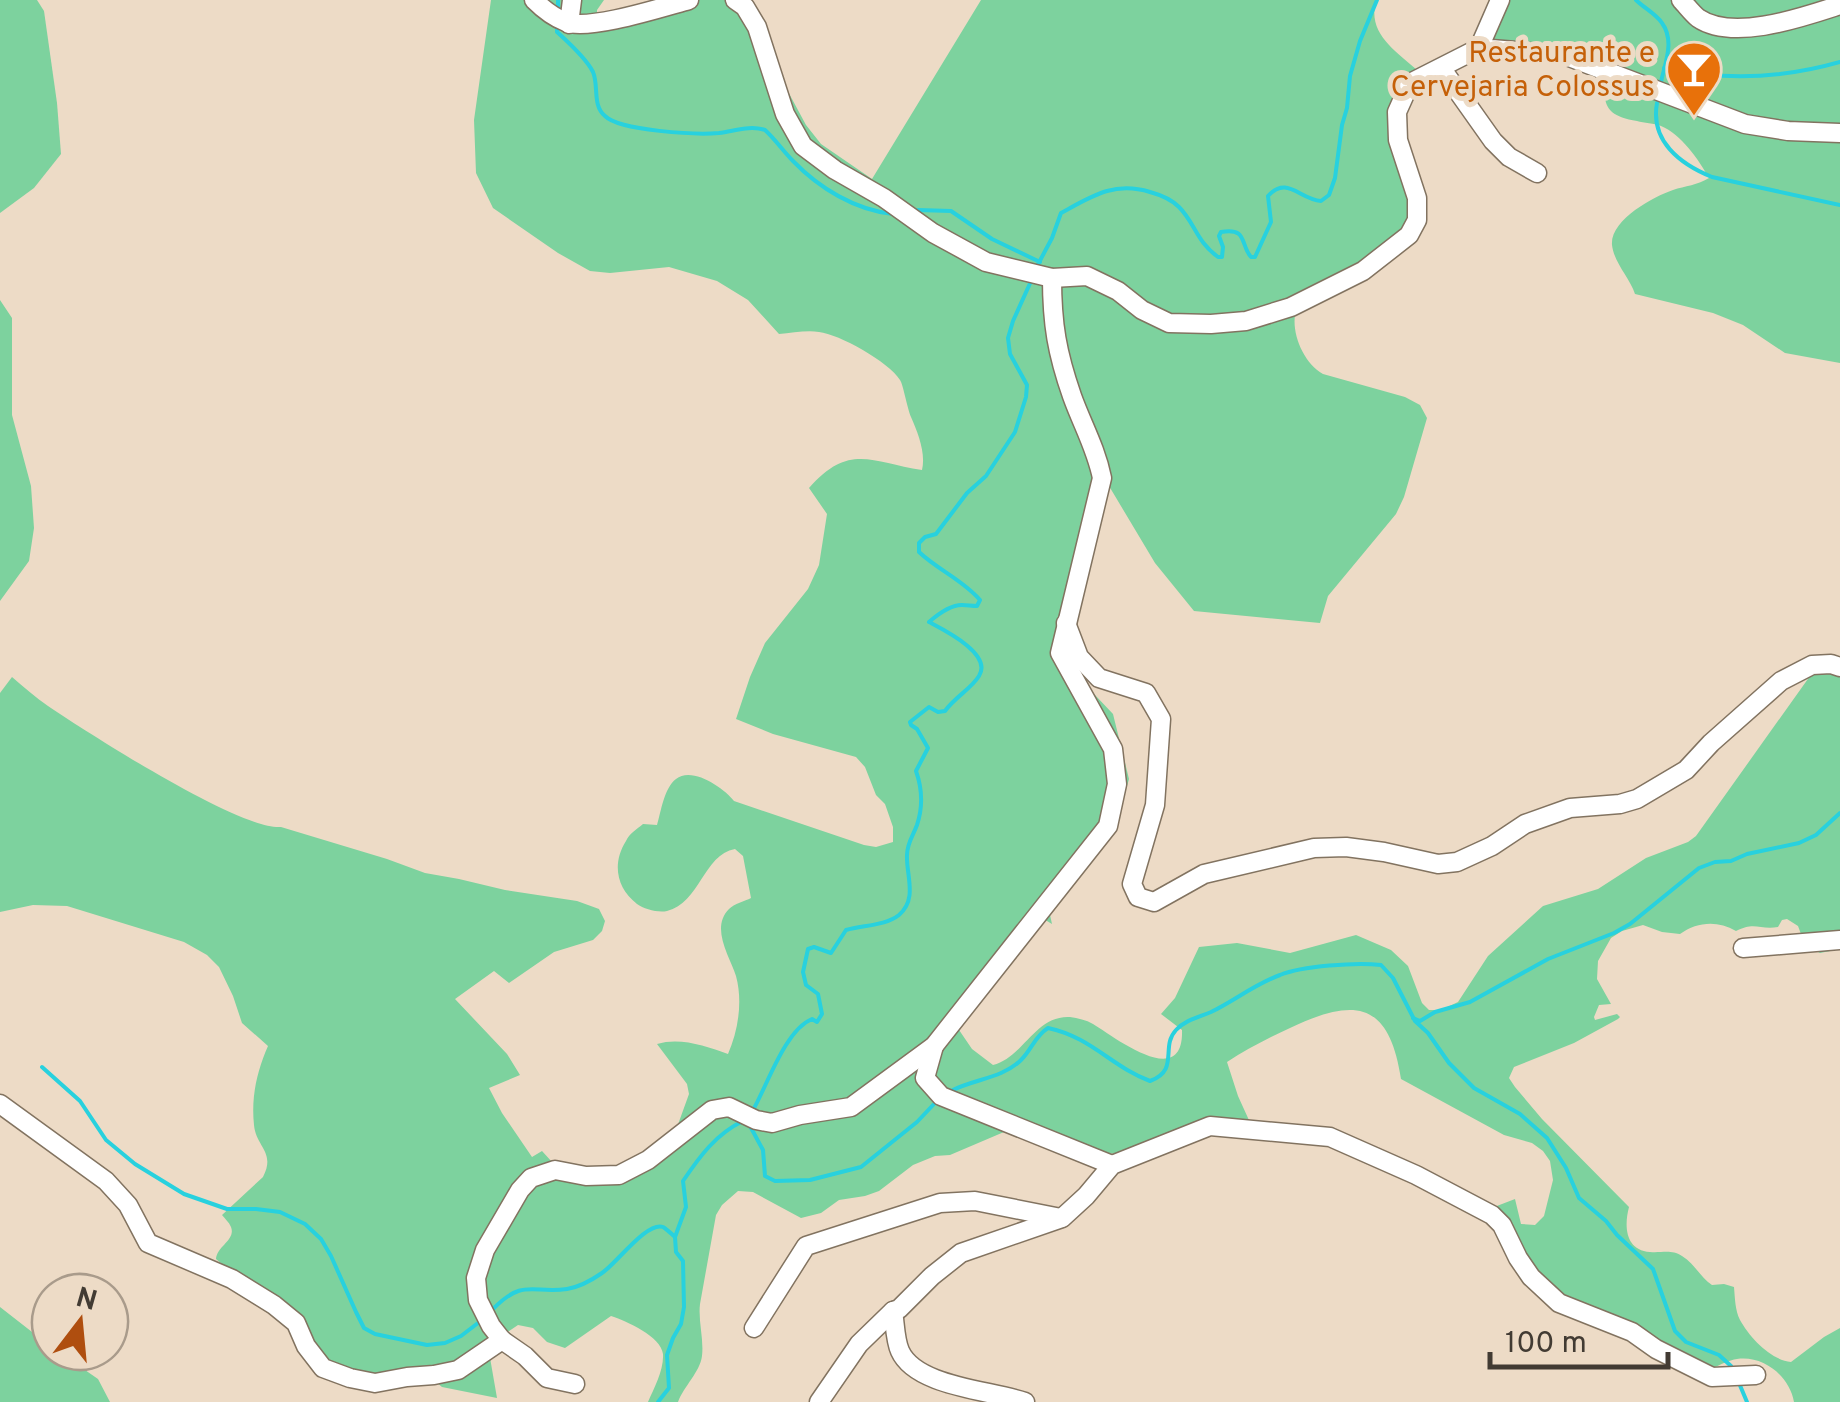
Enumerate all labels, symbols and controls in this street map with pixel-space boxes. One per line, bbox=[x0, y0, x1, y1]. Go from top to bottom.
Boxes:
place label: Restaurante e Cervejaria Colossus bbox=[1391, 36, 1655, 107]
bar icon: Restaurante e Cervejaria Colossus bbox=[1664, 39, 1724, 118]
north arrow bbox=[30, 1272, 130, 1372]
text: N bbox=[71, 1281, 101, 1321]
scale bar bbox=[1490, 1307, 1668, 1369]
text: 100 m bbox=[1505, 1326, 1587, 1363]

